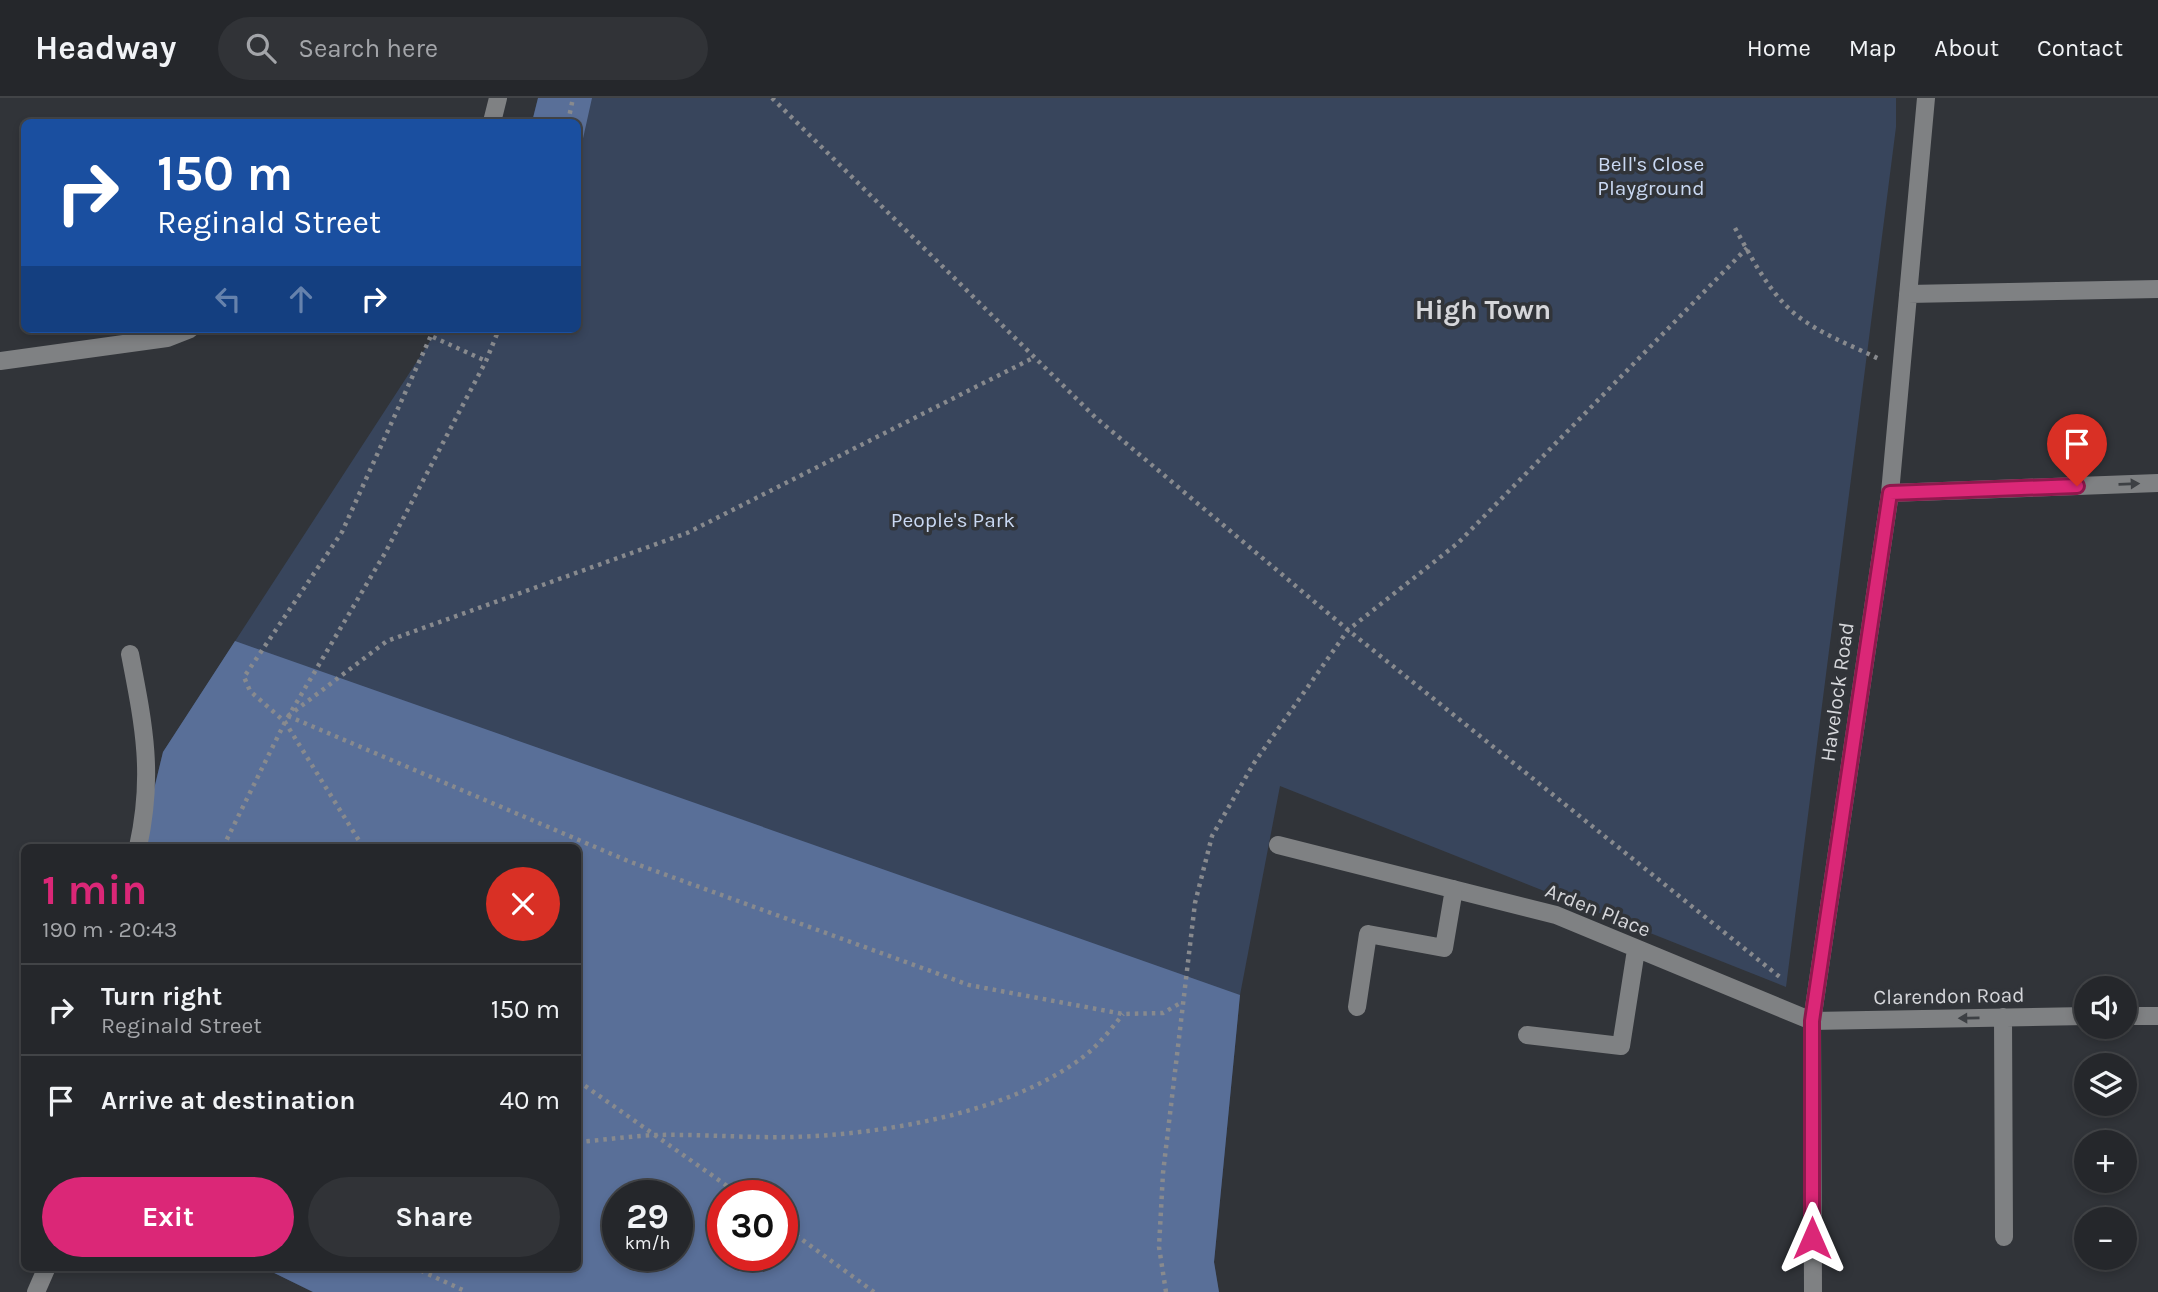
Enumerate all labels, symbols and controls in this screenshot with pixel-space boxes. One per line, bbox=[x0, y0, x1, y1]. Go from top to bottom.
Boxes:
search box bbox=[218, 17, 708, 80]
text: Headway bbox=[35, 29, 176, 67]
icon: search bbox=[242, 29, 280, 67]
text: Search here bbox=[298, 33, 438, 64]
text: Home bbox=[1747, 34, 1811, 62]
text: Map bbox=[1849, 34, 1896, 62]
text: About bbox=[1934, 34, 1999, 62]
text: Contact bbox=[2037, 34, 2123, 62]
text: 150 m bbox=[157, 145, 293, 202]
icon: right bbox=[42, 147, 133, 238]
park label: Bell's Close Playground bbox=[1597, 152, 1705, 200]
text: Reginald Street bbox=[157, 204, 381, 241]
icon: left bbox=[209, 280, 247, 318]
icon: ahead bbox=[282, 280, 320, 318]
icon: right bbox=[355, 280, 393, 318]
district label: High Town bbox=[1415, 293, 1551, 326]
pin bbox=[2047, 414, 2107, 486]
icon: arrive bbox=[2058, 425, 2096, 463]
one-way arrow bbox=[2118, 478, 2140, 489]
park label: People's Park bbox=[891, 508, 1015, 532]
street label: Havelock Road bbox=[1815, 621, 1859, 763]
text: 1 min bbox=[42, 865, 147, 915]
button: close bbox=[486, 867, 560, 941]
street label: Arden Place bbox=[1542, 878, 1654, 942]
text: 190 m · 20:43 bbox=[42, 916, 177, 943]
map controls bbox=[2074, 976, 2137, 1270]
button: sound bbox=[2074, 976, 2137, 1039]
text: Turn right bbox=[101, 981, 222, 1012]
street label: Clarendon Road bbox=[1873, 983, 2025, 1009]
icon: right bbox=[42, 991, 80, 1029]
text: 150 m bbox=[491, 994, 560, 1025]
text: Reginald Street bbox=[101, 1012, 262, 1039]
one-way arrow bbox=[1958, 1012, 1980, 1024]
button: layers bbox=[2074, 1053, 2137, 1116]
icon: arrive bbox=[42, 1082, 80, 1120]
text: Arrive at destination bbox=[101, 1085, 355, 1116]
text: 40 m bbox=[500, 1085, 560, 1116]
button: + bbox=[2074, 1130, 2137, 1193]
button: Exit bbox=[42, 1177, 294, 1257]
button: Share bbox=[308, 1177, 560, 1257]
speed limit sign: 30 bbox=[707, 1180, 798, 1271]
text: 29 bbox=[626, 1196, 669, 1237]
position arrow bbox=[1775, 1201, 1849, 1275]
button: − bbox=[2074, 1207, 2137, 1270]
text: km/h bbox=[625, 1232, 670, 1254]

